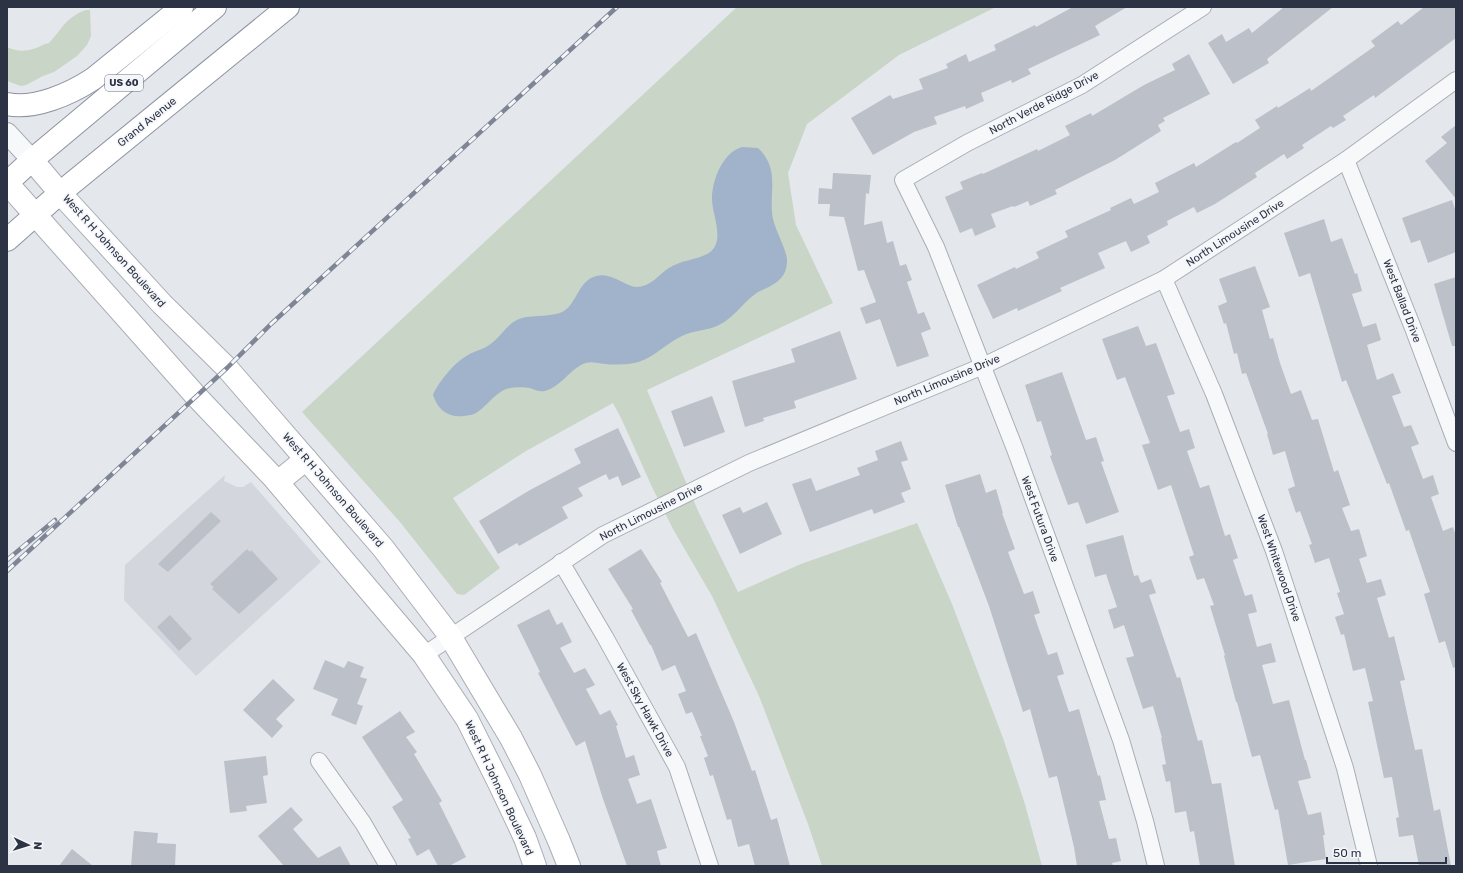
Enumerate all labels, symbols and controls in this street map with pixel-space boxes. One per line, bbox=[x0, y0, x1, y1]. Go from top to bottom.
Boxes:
street label: North Verde Ridge Drive bbox=[987, 69, 1101, 137]
road number: US 60 bbox=[105, 75, 143, 91]
street label: Grand Avenue bbox=[115, 94, 179, 150]
street label: West R H Johnson Boulevard bbox=[60, 192, 168, 310]
street label: North Limousine Drive bbox=[1184, 197, 1286, 269]
street label: West Ballad Drive bbox=[1380, 258, 1424, 344]
street label: North Limousine Drive bbox=[892, 352, 1002, 408]
street label: West R H Johnson Boulevard bbox=[280, 430, 386, 550]
street label: West Futura Drive bbox=[1018, 474, 1062, 564]
street label: North Limousine Drive bbox=[597, 480, 705, 544]
street label: West Whitewood Drive bbox=[1255, 513, 1303, 623]
street label: West Sky Hawk Drive bbox=[614, 661, 676, 759]
street label: West R H Johnson Boulevard bbox=[462, 719, 536, 857]
north arrow bbox=[8, 825, 48, 865]
scale bar bbox=[1327, 839, 1446, 865]
text: N bbox=[31, 841, 44, 850]
text: 50 m bbox=[1333, 846, 1361, 860]

